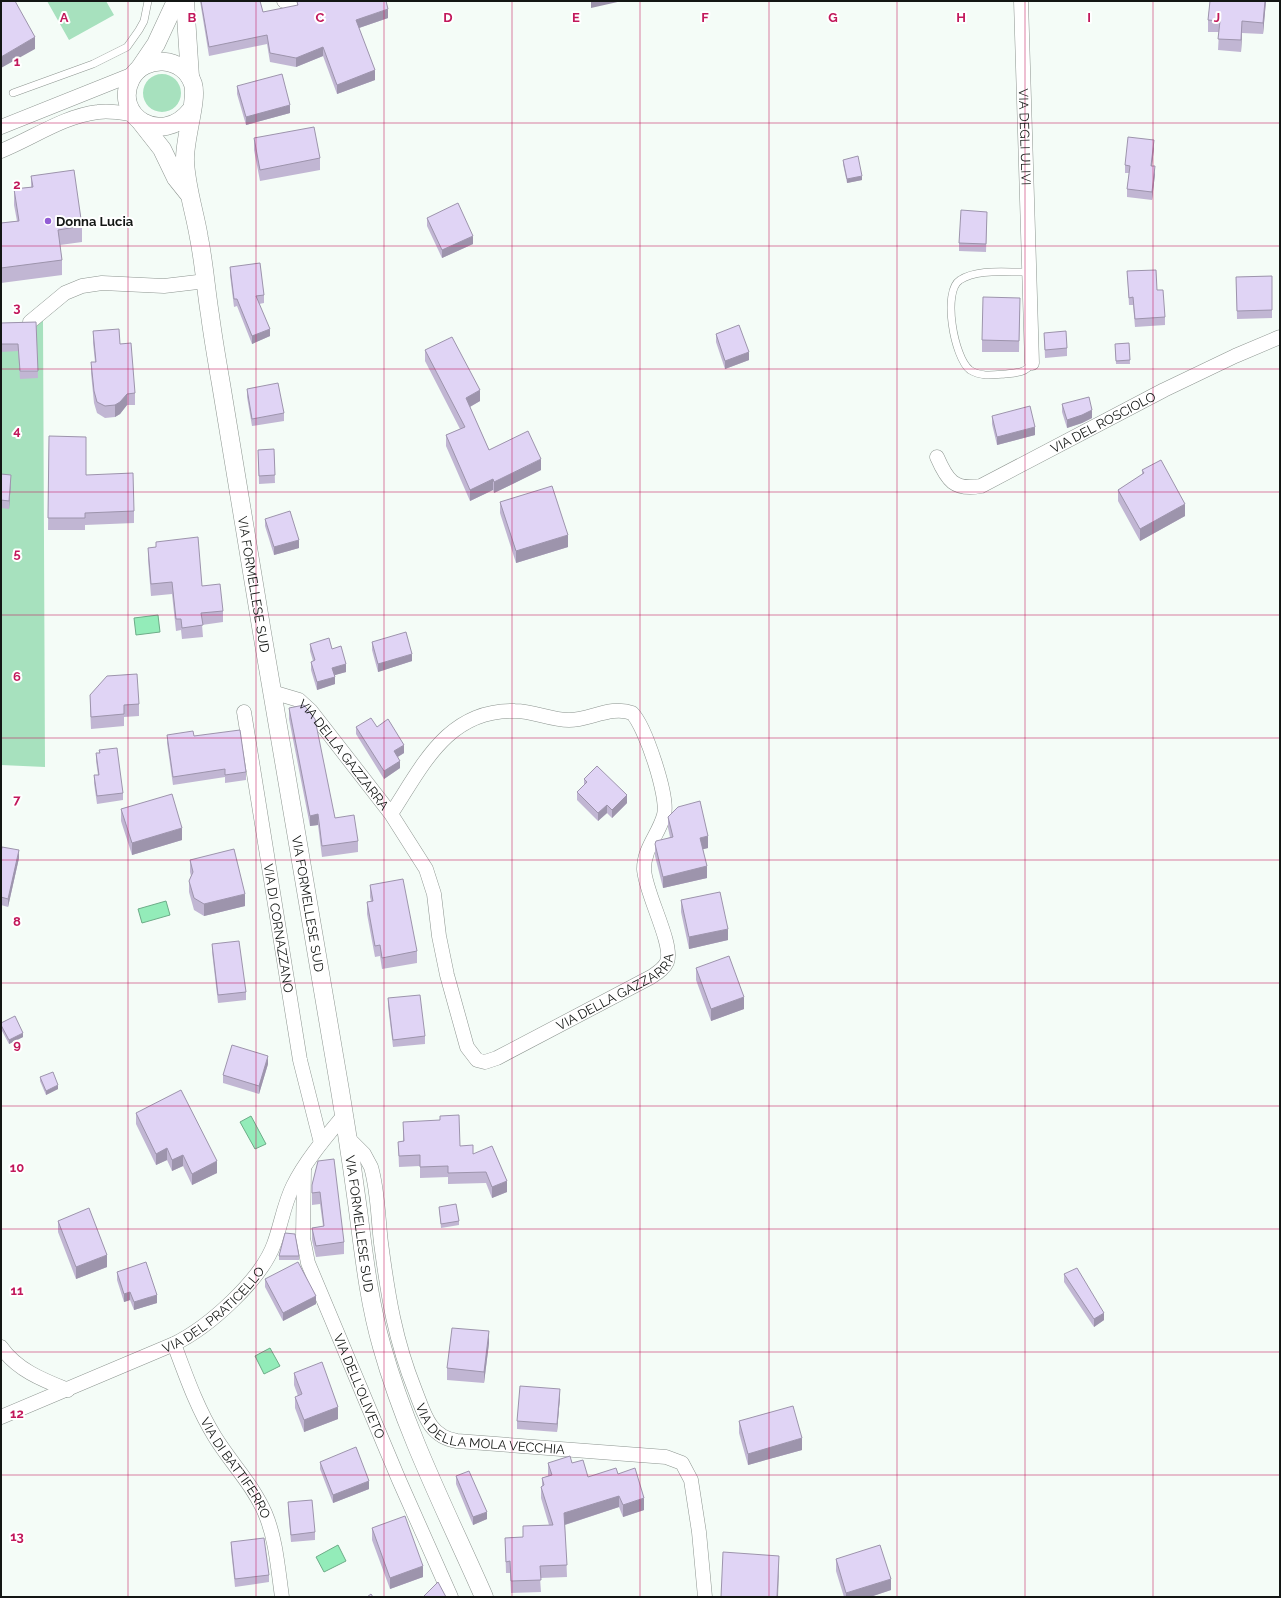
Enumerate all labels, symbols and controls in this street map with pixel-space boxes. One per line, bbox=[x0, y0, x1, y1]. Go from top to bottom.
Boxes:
text: A bbox=[60, 10, 69, 25]
text: B bbox=[188, 10, 197, 25]
text: C bbox=[316, 10, 325, 25]
text: D bbox=[443, 10, 453, 25]
text: E bbox=[572, 10, 580, 25]
text: F bbox=[701, 10, 709, 25]
text: G bbox=[828, 10, 838, 25]
text: H bbox=[956, 10, 966, 25]
text: I bbox=[1087, 10, 1091, 25]
text: J bbox=[1214, 10, 1220, 25]
text: 1 bbox=[14, 54, 21, 69]
street label: VIA DEGLI ULIVI bbox=[1016, 88, 1034, 186]
text: 2 bbox=[13, 177, 21, 192]
place label: Donna Lucia bbox=[56, 214, 134, 229]
marker: Donna Lucia bbox=[43, 216, 53, 226]
text: 3 bbox=[13, 300, 21, 315]
street label: VIA DEL ROSCIOLO bbox=[1048, 388, 1158, 456]
text: 4 bbox=[13, 423, 21, 438]
street label: VIA FORMELLESE SUD bbox=[235, 515, 273, 654]
text: 5 bbox=[13, 546, 21, 561]
text: 6 bbox=[13, 669, 21, 684]
street label: VIA DELLA GAZZARRA bbox=[296, 696, 393, 813]
text: 7 bbox=[13, 792, 21, 807]
street label: VIA FORMELLESE SUD bbox=[289, 834, 327, 973]
street label: VIA DI CORNAZZANO bbox=[261, 863, 297, 994]
text: 8 bbox=[13, 914, 21, 929]
street label: VIA DELLA GAZZARRA bbox=[554, 952, 676, 1033]
text: 9 bbox=[13, 1037, 21, 1052]
street label: VIA FORMELLESE SUD bbox=[343, 1154, 377, 1293]
text: 10 bbox=[10, 1160, 24, 1175]
street label: VIA DEL PRATICELLO bbox=[160, 1263, 267, 1356]
text: 11 bbox=[11, 1283, 24, 1298]
street label: VIA DELL'OLIVETO bbox=[331, 1331, 388, 1441]
street label: VIA DELLA MOLA VECCHIA bbox=[413, 1401, 566, 1457]
text: 12 bbox=[10, 1406, 24, 1421]
street label: VIA DI BATTIFERRO bbox=[198, 1415, 274, 1521]
text: 13 bbox=[10, 1529, 24, 1544]

